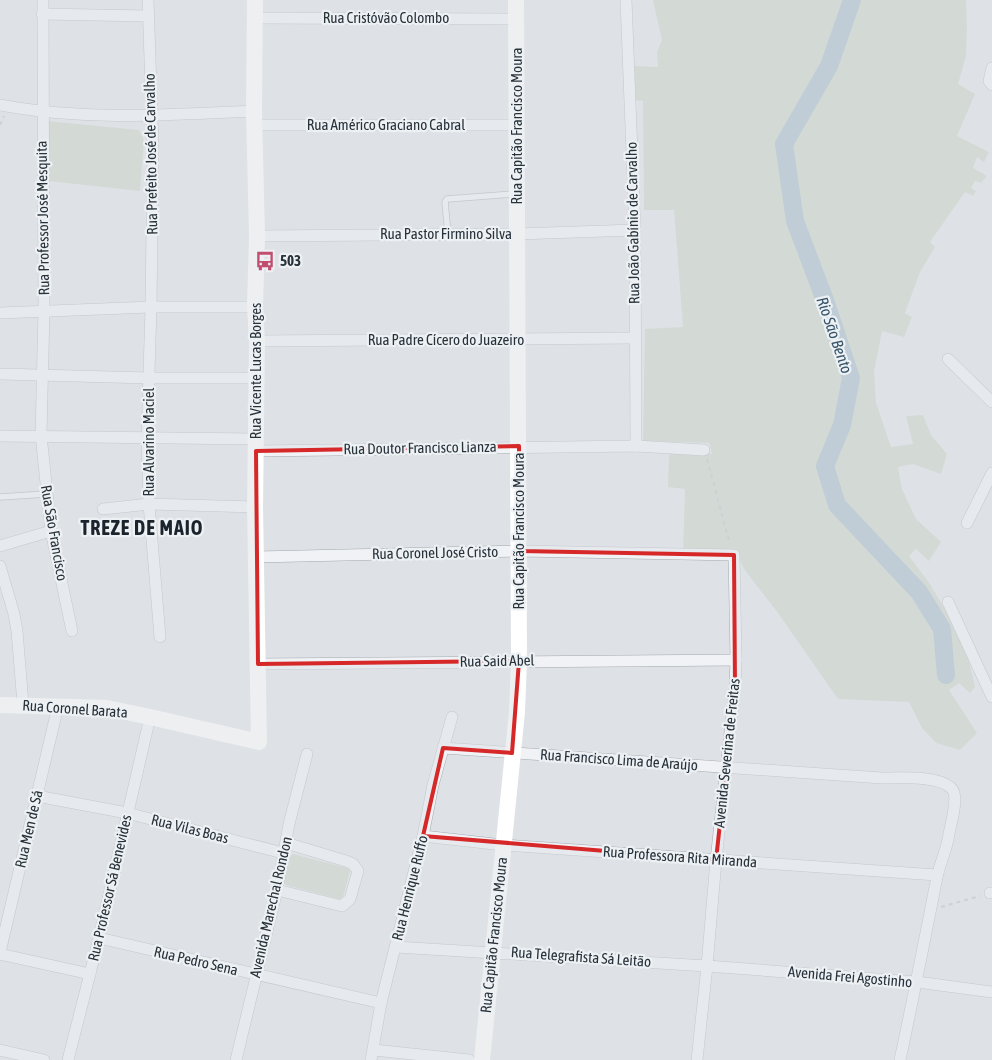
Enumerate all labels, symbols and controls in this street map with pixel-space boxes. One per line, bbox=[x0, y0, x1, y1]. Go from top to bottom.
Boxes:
street label: Rua Cristóvão Colombo bbox=[323, 9, 449, 26]
street label: Rua Capitão Francisco Moura bbox=[508, 47, 525, 204]
street label: Rua Prefeito José de Carvalho bbox=[141, 73, 160, 235]
street label: Rua Américo Graciano Cabral bbox=[307, 116, 465, 133]
street label: Rua Professor José Mesquita bbox=[33, 140, 52, 296]
street label: Rua João Gabínio de Carvalho bbox=[623, 142, 642, 304]
street label: Rua Pastor Firmino Silva bbox=[380, 225, 512, 242]
bus stop icon: 503 bbox=[254, 250, 276, 272]
place label: 503 bbox=[280, 252, 301, 269]
water label: Rio São Bento bbox=[813, 294, 857, 376]
street label: Rua Vicente Lucas Borges bbox=[247, 303, 264, 439]
street label: Rua Padre Cícero do Juazeiro bbox=[368, 331, 524, 348]
street label: Rua Alvarino Maciel bbox=[140, 387, 157, 497]
street label: Rua Doutor Francisco Lianza bbox=[343, 438, 497, 457]
street label: Rua Capitão Francisco Moura bbox=[510, 452, 527, 609]
street label: Rua São Francisco bbox=[38, 484, 71, 582]
district label: TREZE DE MAIO bbox=[81, 516, 204, 539]
street label: Rua Coronel José Cristo bbox=[372, 543, 498, 562]
street label: Rua Said Abel bbox=[459, 651, 535, 670]
street label: Avenida Severina de Freitas bbox=[710, 677, 743, 828]
street label: Rua Coronel Barata bbox=[22, 696, 128, 721]
street label: Rua Francisco Lima de Araújo bbox=[540, 746, 698, 773]
street label: Rua Men de Sá bbox=[11, 788, 46, 869]
street label: Rua Vilas Boas bbox=[150, 811, 231, 846]
street label: Rua Professor Sá Benevides bbox=[84, 813, 135, 963]
street label: Rua Henrique Ruffo bbox=[388, 834, 431, 942]
street label: Avenida Marechal Rondon bbox=[246, 835, 295, 979]
street label: Rua Professora Rita Miranda bbox=[602, 843, 758, 870]
street label: Rua Capitão Francisco Moura bbox=[477, 856, 510, 1014]
street label: Rua Pedro Sena bbox=[152, 943, 240, 978]
street label: Rua Telegrafista Sá Leitão bbox=[510, 943, 652, 970]
street label: Avenida Frei Agostinho bbox=[787, 963, 913, 990]

